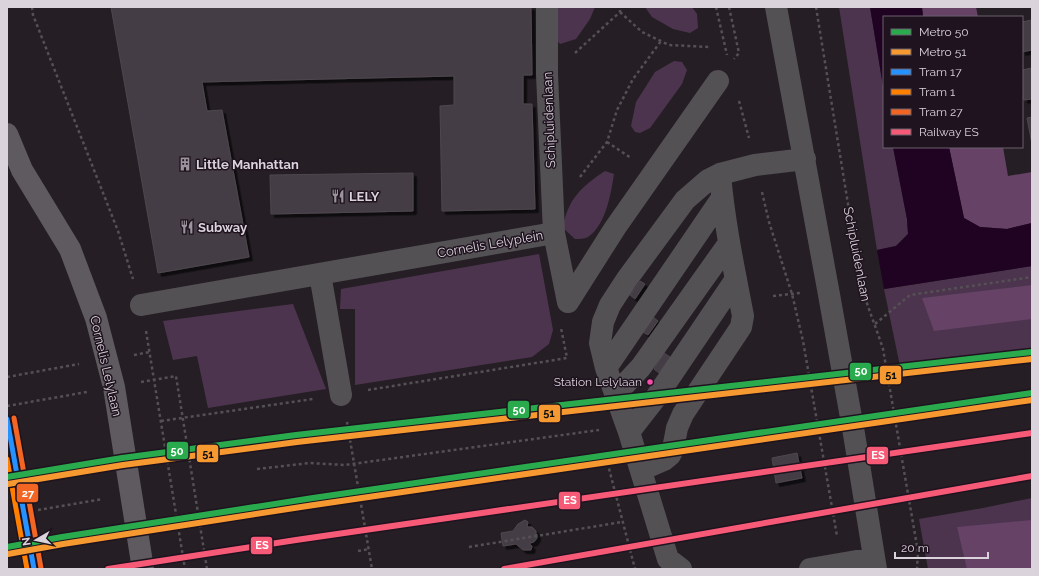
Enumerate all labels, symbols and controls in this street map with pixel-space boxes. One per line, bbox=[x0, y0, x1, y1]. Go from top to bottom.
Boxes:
legend bbox=[883, 16, 1023, 148]
text: Metro 50 bbox=[919, 25, 969, 39]
text: Metro 51 bbox=[919, 45, 966, 59]
text: Tram 17 bbox=[919, 65, 962, 79]
street label: Schipluidenlaan bbox=[540, 72, 558, 168]
text: Tram 1 bbox=[919, 85, 955, 99]
text: Tram 27 bbox=[919, 105, 963, 119]
text: Railway ES bbox=[919, 125, 979, 139]
building icon: Little Manhattan bbox=[177, 156, 193, 172]
place label: Little Manhattan bbox=[196, 157, 299, 172]
restaurant icon: LELY bbox=[330, 188, 346, 204]
place label: LELY bbox=[349, 189, 380, 204]
street label: Schipluidenlaan bbox=[840, 205, 874, 303]
restaurant icon: Subway bbox=[179, 219, 195, 235]
place label: Subway bbox=[198, 220, 247, 235]
street label: Cornelis Lelyplein bbox=[436, 227, 544, 261]
street label: Cornelis Lelylaan bbox=[87, 314, 125, 418]
line badge: 50 bbox=[849, 362, 872, 381]
text: 50 bbox=[855, 365, 868, 378]
line badge: 51 bbox=[879, 365, 902, 385]
text: 51 bbox=[885, 369, 897, 382]
place label: Station Lelylaan bbox=[554, 375, 642, 389]
marker: Station Lelylaan bbox=[645, 377, 655, 387]
line badge: 50 bbox=[507, 400, 530, 419]
text: 50 bbox=[513, 404, 526, 417]
line badge: 51 bbox=[538, 404, 561, 423]
text: 51 bbox=[543, 407, 555, 420]
line badge: 50 bbox=[166, 441, 189, 460]
line badge: 51 bbox=[196, 444, 219, 463]
text: 50 bbox=[171, 445, 184, 458]
line badge: ES bbox=[866, 446, 889, 465]
text: 51 bbox=[202, 448, 214, 461]
text: ES bbox=[871, 449, 885, 462]
line badge: 27 bbox=[16, 483, 39, 503]
text: 27 bbox=[22, 487, 35, 500]
line badge: ES bbox=[558, 491, 581, 510]
text: ES bbox=[563, 494, 577, 507]
north arrow bbox=[16, 520, 56, 560]
scale bar bbox=[895, 534, 988, 560]
text: N bbox=[20, 536, 34, 547]
line badge: ES bbox=[250, 536, 273, 555]
text: ES bbox=[255, 539, 269, 552]
text: 20 m bbox=[901, 541, 929, 555]

